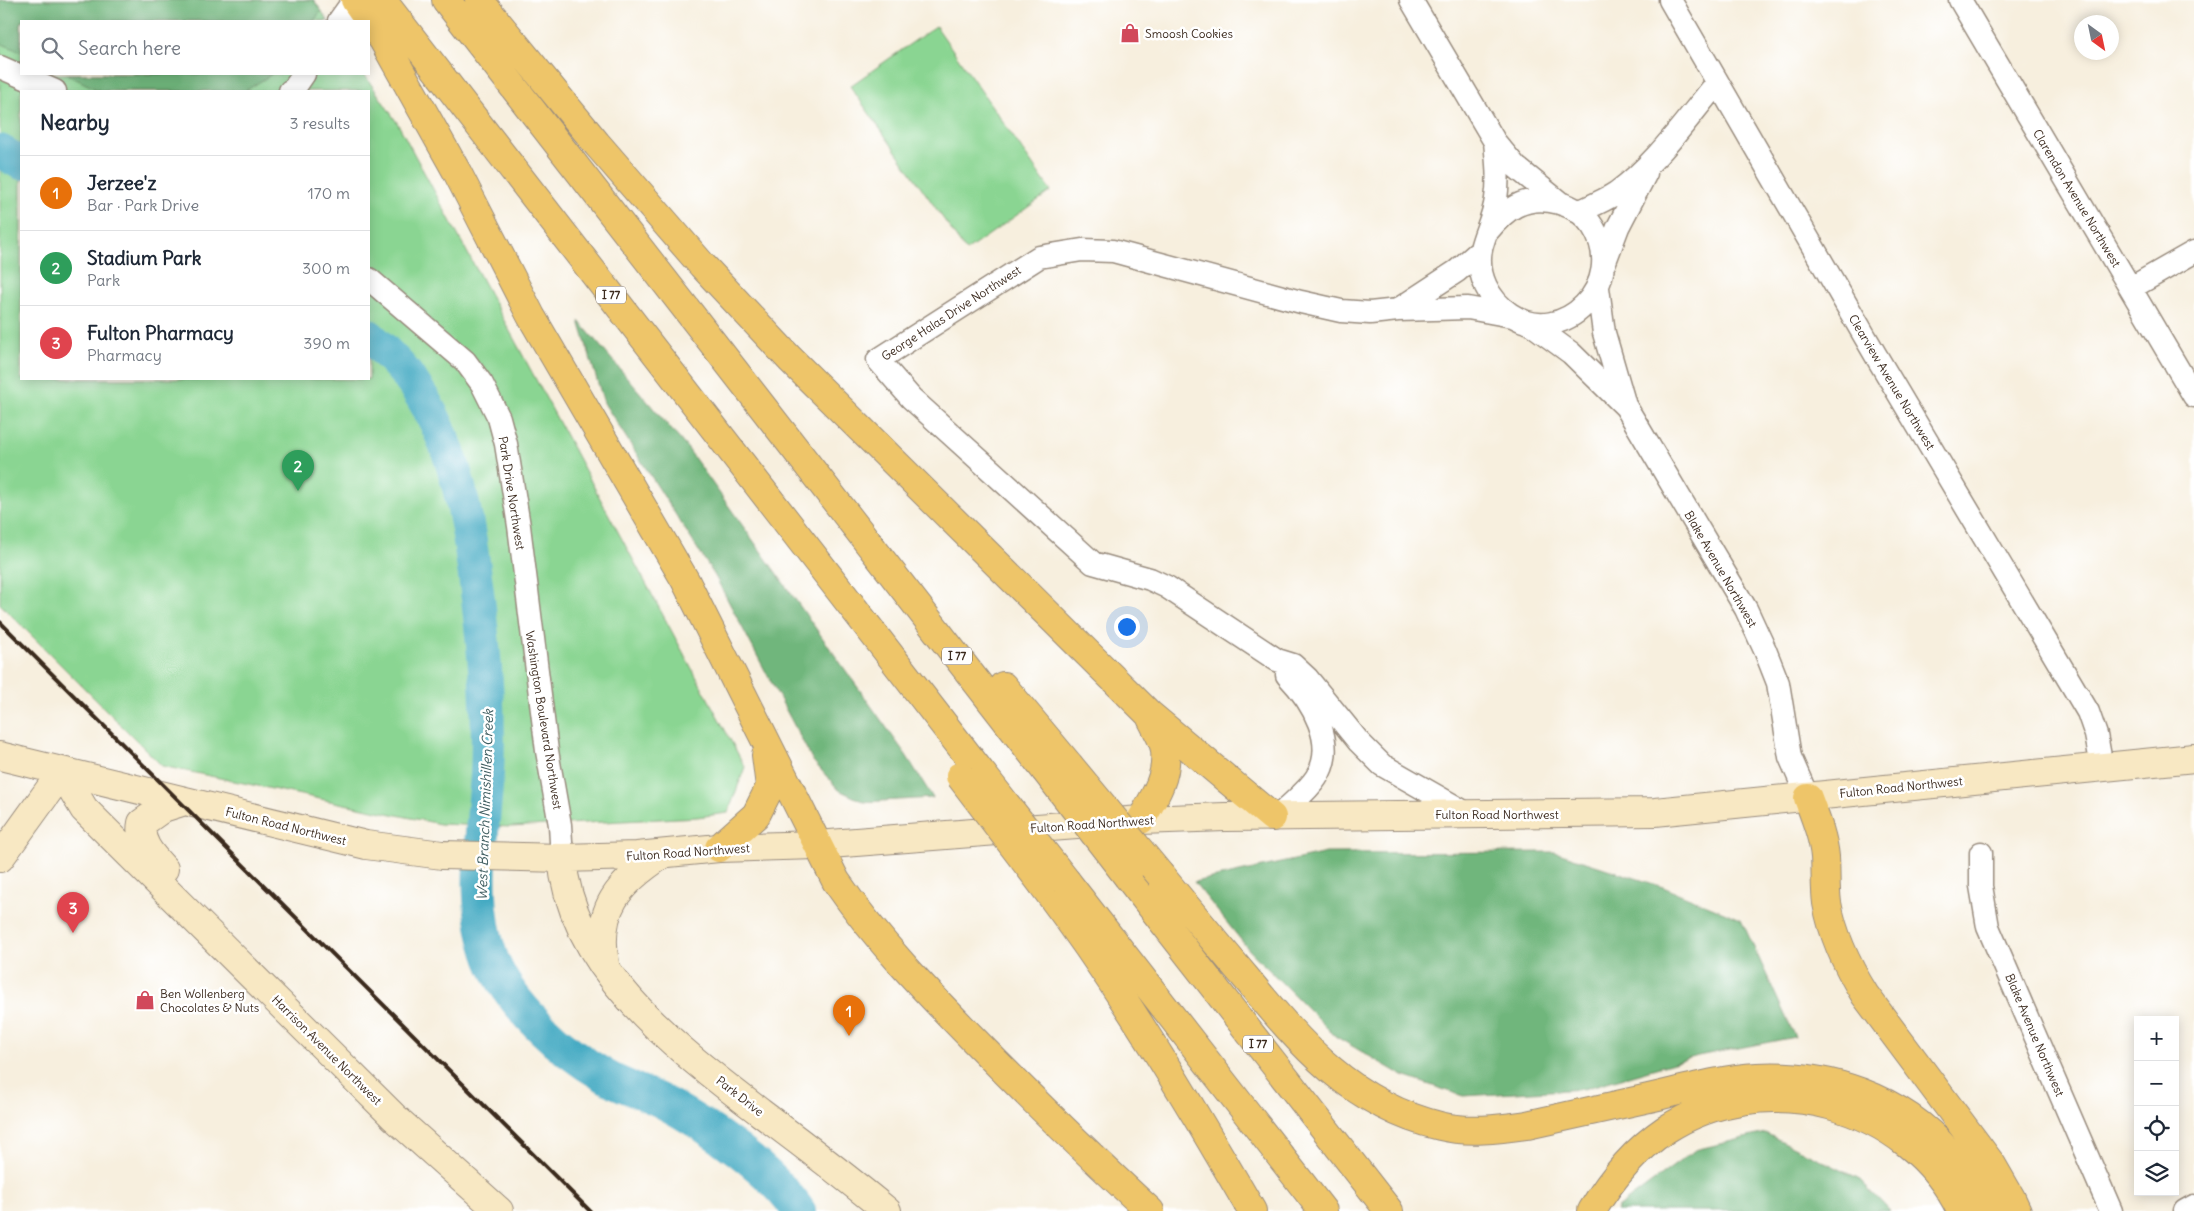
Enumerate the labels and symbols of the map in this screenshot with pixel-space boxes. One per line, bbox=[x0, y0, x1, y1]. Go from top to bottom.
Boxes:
north arrow bbox=[2074, 15, 2119, 60]
shop icon: Smoosh Cookies bbox=[1119, 22, 1141, 44]
place label: Smoosh Cookies bbox=[1145, 26, 1233, 41]
street label: Clarendon Avenue Northwest bbox=[2030, 126, 2124, 270]
street label: George Halas Drive Northwest bbox=[878, 262, 1024, 364]
road number: I 77 bbox=[596, 286, 626, 304]
street label: Clearview Avenue Northwest bbox=[1846, 312, 1938, 452]
street label: Park Drive Northwest bbox=[496, 435, 528, 551]
pin: 2 bbox=[282, 450, 314, 491]
street label: Blake Avenue Northwest bbox=[1682, 508, 1760, 630]
your location bbox=[1114, 614, 1140, 640]
street label: Washington Boulevard Northwest bbox=[522, 630, 566, 810]
road number: I 77 bbox=[942, 648, 972, 664]
water label: West Branch Nimishillen Creek bbox=[473, 708, 497, 901]
street label: Fulton Road Northwest bbox=[1839, 773, 1963, 801]
street label: Fulton Road Northwest bbox=[224, 804, 348, 848]
street label: Fulton Road Northwest bbox=[1435, 807, 1559, 822]
street label: Fulton Road Northwest bbox=[1030, 812, 1154, 836]
street label: Fulton Road Northwest bbox=[626, 840, 750, 864]
pin: 3 bbox=[57, 892, 89, 933]
street label: Blake Avenue Northwest bbox=[2002, 971, 2068, 1099]
place label: Ben Wollenberg Chocolates & Nuts bbox=[160, 986, 259, 1015]
shop icon: Ben Wollenberg Chocolates & Nuts bbox=[134, 989, 156, 1011]
street label: Harrison Avenue Northwest bbox=[269, 992, 385, 1108]
pin: 1 bbox=[833, 995, 865, 1036]
road number: I 77 bbox=[1243, 1036, 1273, 1052]
street label: Park Drive bbox=[713, 1073, 767, 1119]

